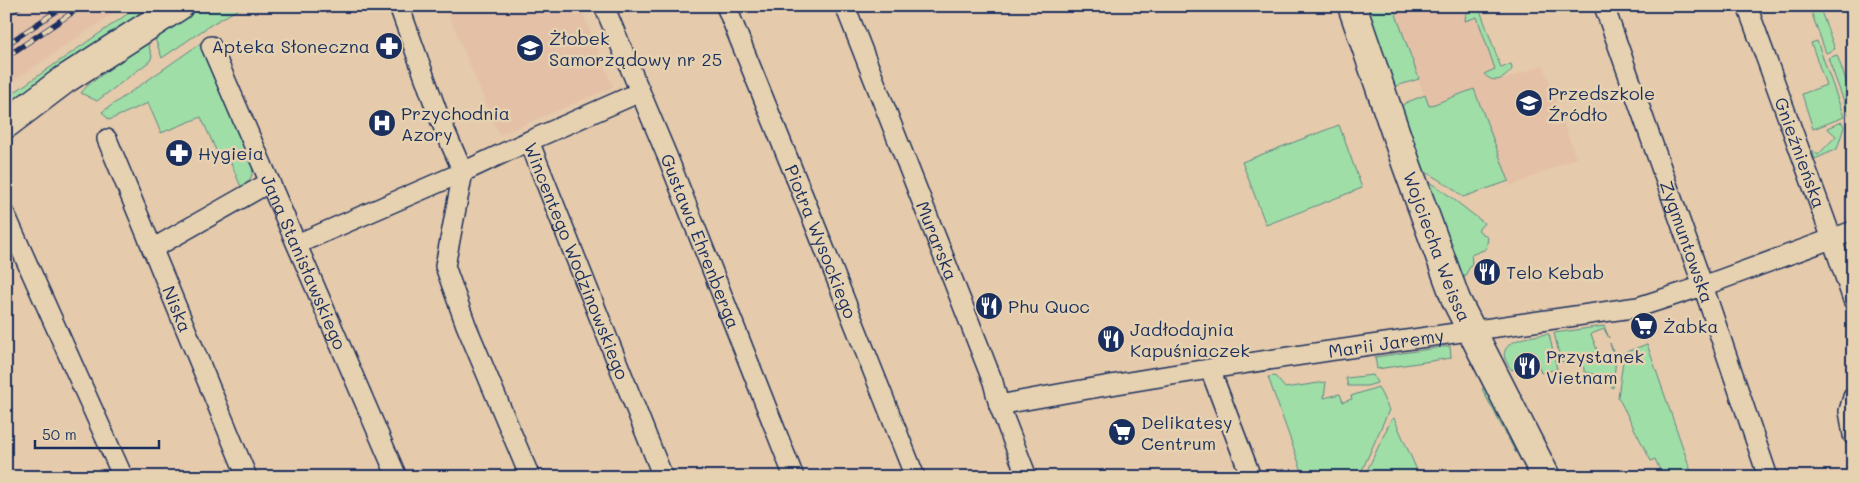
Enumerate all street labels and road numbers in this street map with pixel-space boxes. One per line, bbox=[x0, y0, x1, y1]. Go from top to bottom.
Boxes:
street label: Gnieźnieńska bbox=[1769, 94, 1832, 211]
street label: Wincentego Wodzinowskiego bbox=[519, 139, 635, 383]
street label: Gustawa Ehrenberga bbox=[655, 150, 746, 332]
street label: Piotra Wysockiego bbox=[780, 161, 863, 322]
street label: Wojciecha Weissa bbox=[1398, 168, 1477, 326]
street label: Jana Stanisławskiego bbox=[256, 170, 353, 353]
street label: Zygmuntowska bbox=[1655, 177, 1720, 306]
street label: Murarska bbox=[911, 197, 964, 284]
street label: Niska bbox=[157, 282, 198, 336]
street label: Marii Jaremy bbox=[1327, 323, 1445, 363]

